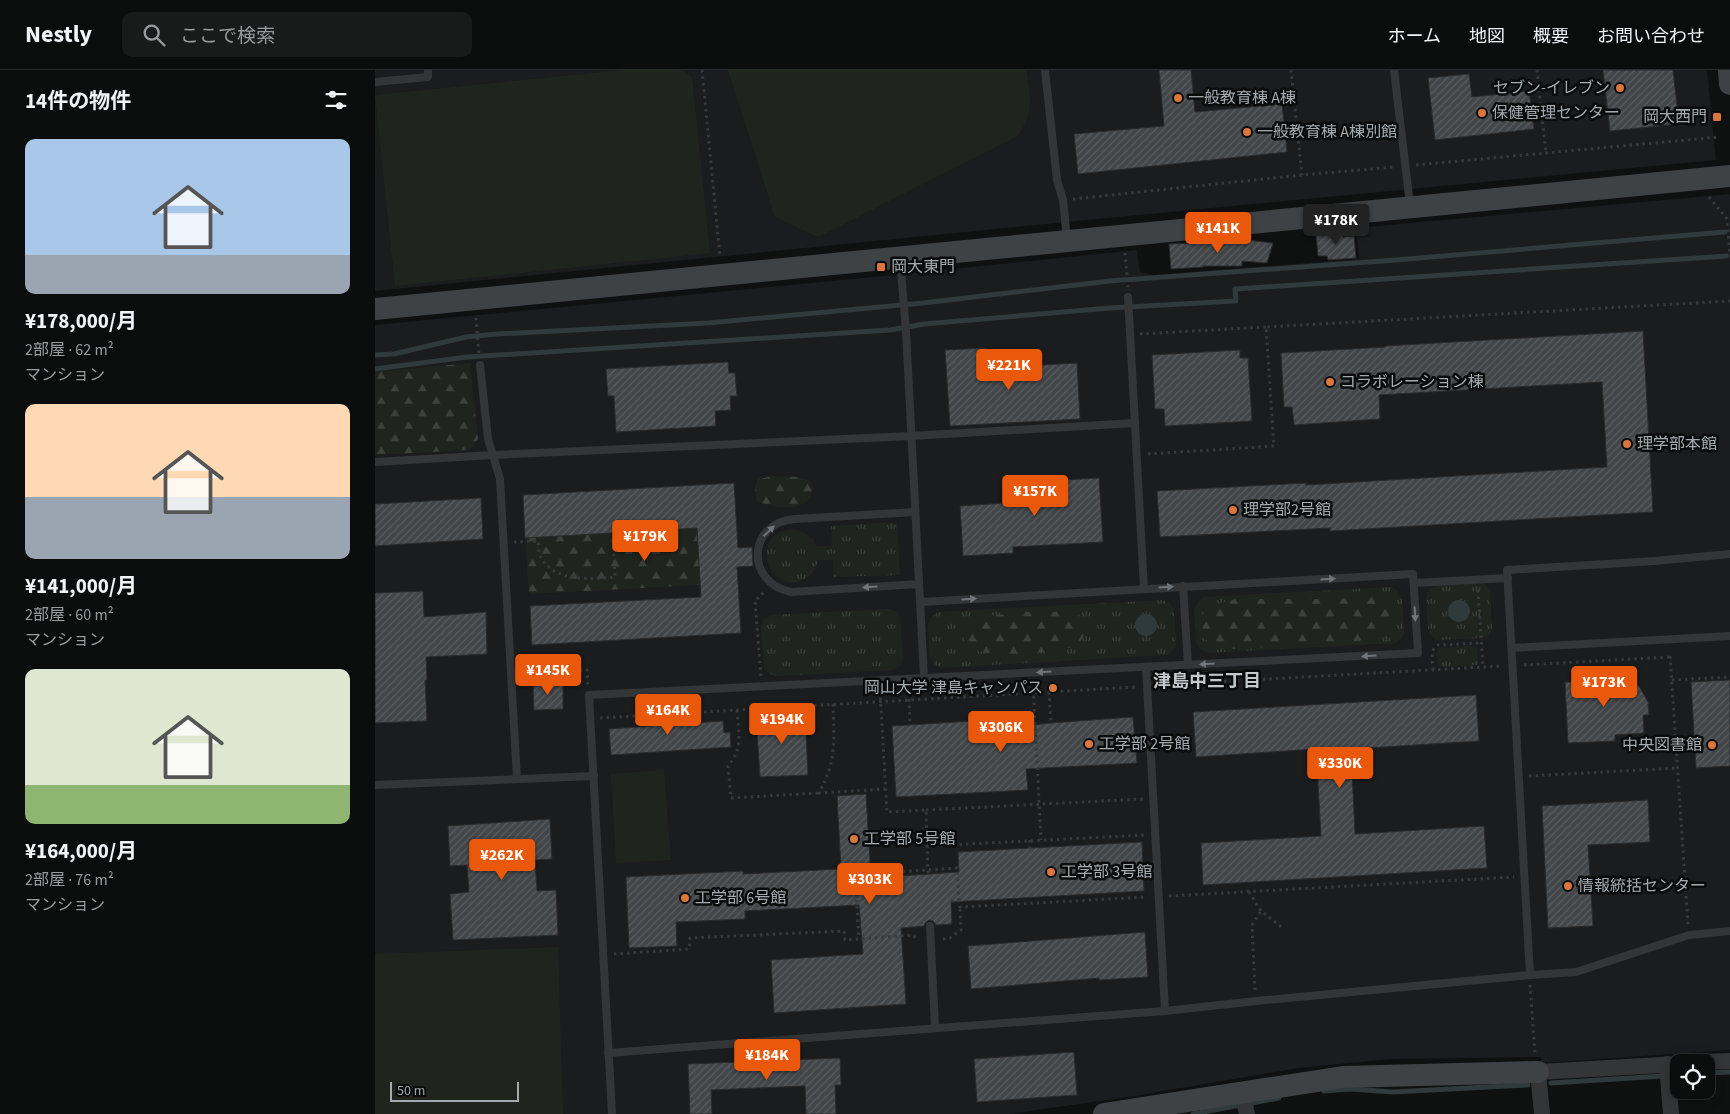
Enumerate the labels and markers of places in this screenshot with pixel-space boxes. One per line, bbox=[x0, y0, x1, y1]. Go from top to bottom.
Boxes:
place label: セブン-イレブン bbox=[1493, 77, 1610, 99]
marker: セブン-イレブン bbox=[1614, 82, 1626, 94]
place label: 一般教育棟 A棟 bbox=[1188, 87, 1296, 109]
marker: 一般教育棟 A棟 bbox=[1172, 92, 1184, 104]
place label: 保健管理センター bbox=[1492, 102, 1620, 124]
place label: 岡大西門 bbox=[1643, 106, 1707, 128]
marker: 保健管理センター bbox=[1476, 107, 1488, 119]
marker: 岡大西門 bbox=[1711, 111, 1723, 123]
place label: 一般教育棟 A棟別館 bbox=[1257, 121, 1397, 143]
marker: 一般教育棟 A棟別館 bbox=[1241, 126, 1253, 138]
pin: ¥178K bbox=[1301, 204, 1371, 246]
pin: ¥141K bbox=[1183, 212, 1253, 254]
place label: 岡大東門 bbox=[891, 256, 955, 278]
marker: 岡大東門 bbox=[875, 261, 887, 273]
pin: ¥221K bbox=[974, 348, 1044, 391]
place label: コラボレーション棟 bbox=[1340, 371, 1484, 393]
marker: コラボレーション棟 bbox=[1324, 376, 1336, 388]
place label: 理学部本館 bbox=[1637, 433, 1717, 455]
marker: 理学部本館 bbox=[1621, 438, 1633, 450]
pin: ¥157K bbox=[1000, 474, 1070, 517]
place label: 理学部2号館 bbox=[1243, 499, 1331, 521]
marker: 理学部2号館 bbox=[1227, 504, 1239, 516]
pin: ¥179K bbox=[610, 520, 680, 562]
pin: ¥145K bbox=[513, 654, 583, 696]
pin: ¥173K bbox=[1569, 666, 1639, 708]
place label: 岡山大学 津島キャンパス bbox=[864, 677, 1043, 699]
marker: 岡山大学 津島キャンパス bbox=[1047, 682, 1059, 694]
pin: ¥164K bbox=[633, 694, 703, 736]
pin: ¥194K bbox=[747, 702, 817, 745]
pin: ¥306K bbox=[966, 710, 1036, 753]
place label: 工学部 2号館 bbox=[1099, 733, 1190, 755]
place label: 中央図書館 bbox=[1622, 734, 1702, 756]
marker: 工学部 2号館 bbox=[1083, 738, 1095, 750]
marker: 中央図書館 bbox=[1706, 739, 1718, 751]
pin: ¥330K bbox=[1305, 746, 1375, 789]
place label: 工学部 5号館 bbox=[864, 828, 955, 850]
marker: 工学部 5号館 bbox=[848, 833, 860, 845]
pin: ¥262K bbox=[467, 838, 537, 881]
place label: 工学部 3号館 bbox=[1061, 861, 1152, 883]
pin: ¥303K bbox=[835, 862, 905, 905]
marker: 工学部 3号館 bbox=[1045, 866, 1057, 878]
place label: 情報統括センター bbox=[1578, 875, 1706, 897]
marker: 情報統括センター bbox=[1562, 880, 1574, 892]
place label: 工学部 6号館 bbox=[695, 887, 786, 909]
marker: 工学部 6号館 bbox=[679, 892, 691, 904]
pin: ¥184K bbox=[732, 1038, 802, 1081]

